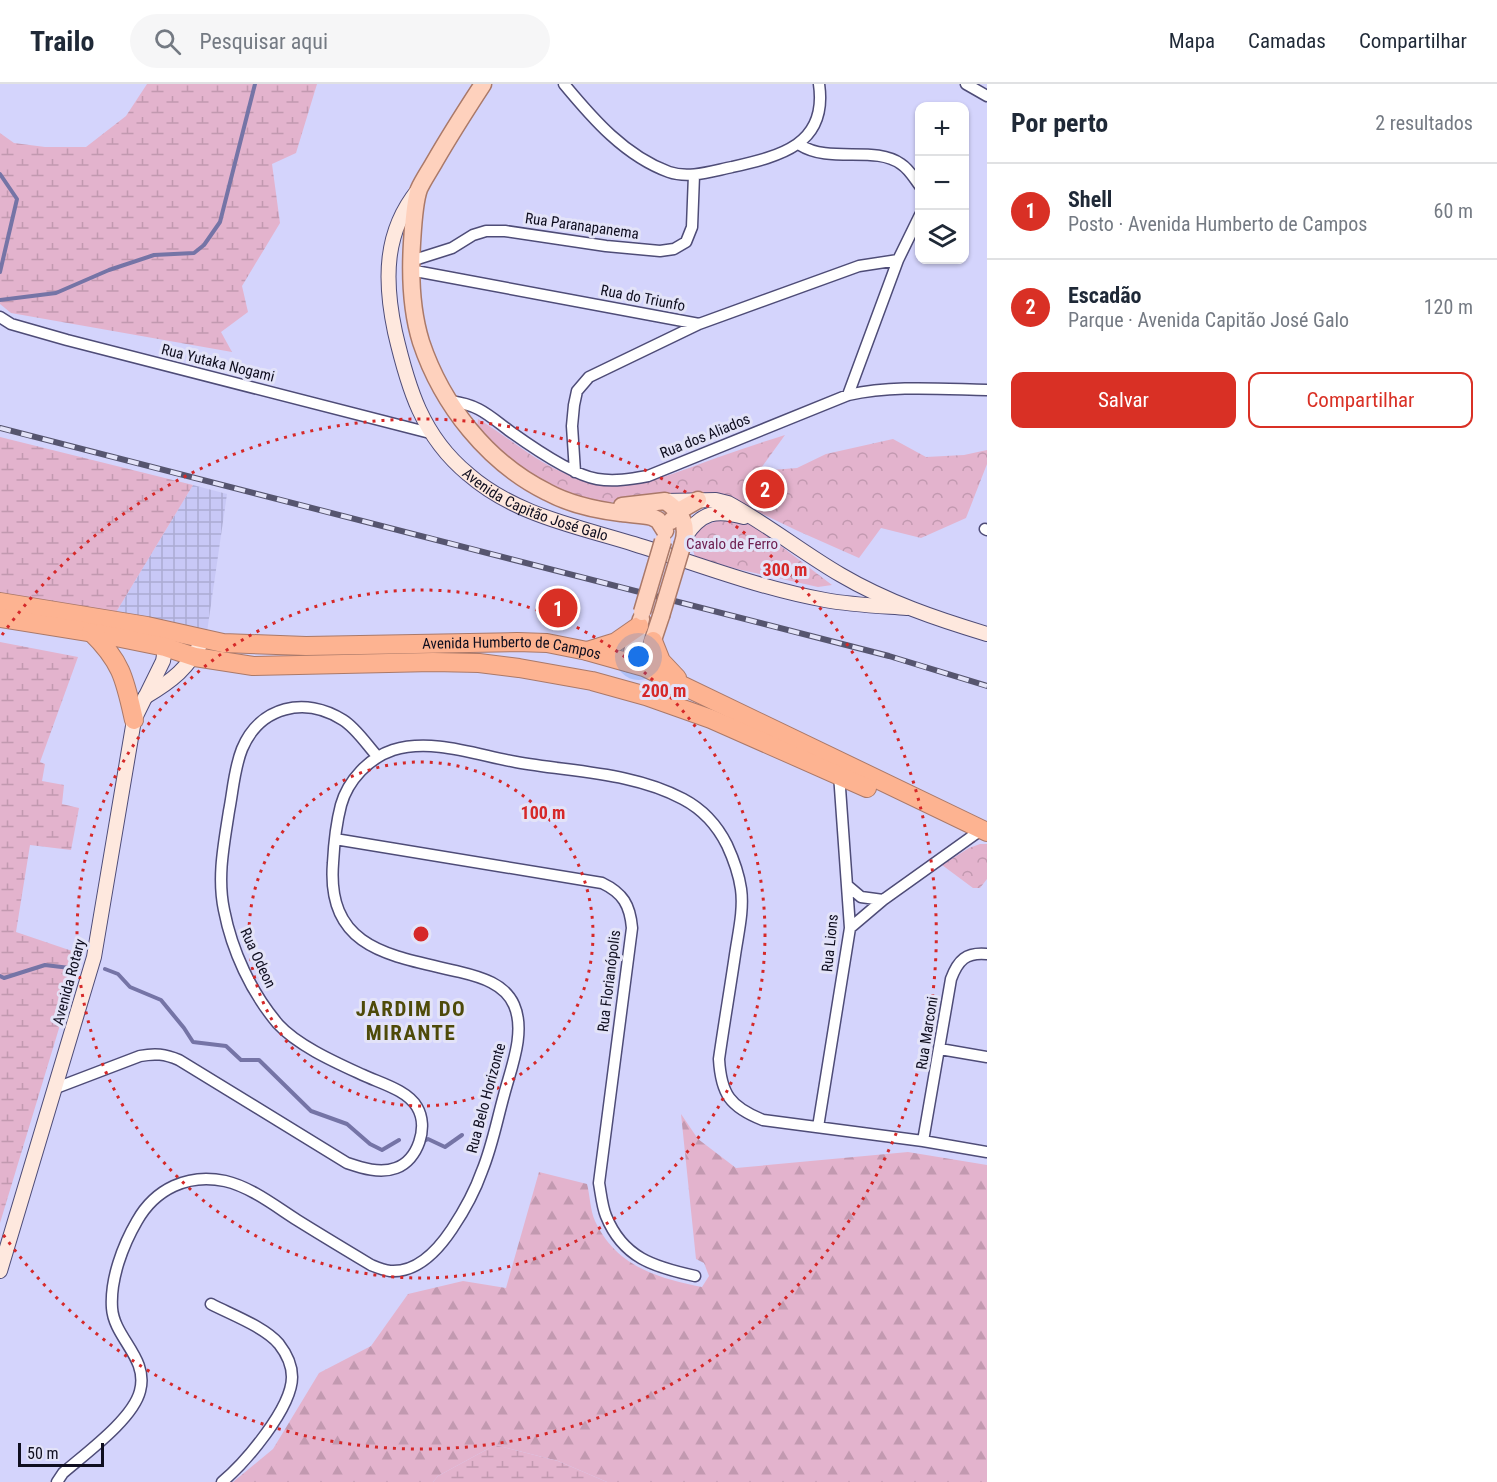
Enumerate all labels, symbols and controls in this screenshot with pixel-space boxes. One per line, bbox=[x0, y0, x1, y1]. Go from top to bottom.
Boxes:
search box bbox=[130, 14, 550, 68]
text: Trailo bbox=[30, 25, 94, 58]
icon: search bbox=[151, 25, 184, 58]
text: Pesquisar aqui bbox=[199, 29, 328, 54]
text: Mapa bbox=[1169, 29, 1215, 53]
text: Camadas bbox=[1248, 29, 1326, 53]
text: Compartilhar bbox=[1359, 29, 1467, 53]
map controls bbox=[915, 102, 969, 264]
button: + bbox=[915, 102, 969, 156]
text: Por perto bbox=[1011, 108, 1108, 138]
text: 2 resultados bbox=[1375, 111, 1473, 135]
button: − bbox=[915, 156, 969, 210]
text: Shell bbox=[1068, 187, 1112, 212]
text: 1 bbox=[1025, 199, 1036, 223]
text: 60 m bbox=[1434, 199, 1473, 223]
street label: Rua Paranapanema bbox=[524, 209, 640, 243]
button: layers bbox=[915, 210, 969, 264]
text: Posto · Avenida Humberto de Campos bbox=[1068, 212, 1367, 236]
street label: Rua do Triunfo bbox=[599, 281, 687, 315]
text: Escadão bbox=[1068, 283, 1142, 308]
text: 2 bbox=[1025, 295, 1036, 319]
text: 120 m bbox=[1424, 295, 1473, 319]
text: Parque · Avenida Capitão José Galo bbox=[1068, 308, 1349, 332]
street label: Rua Yutaka Nogami bbox=[160, 340, 276, 386]
button: Salvar bbox=[1011, 372, 1236, 428]
button: Compartilhar bbox=[1248, 372, 1473, 428]
street label: Rua dos Aliados bbox=[657, 410, 753, 462]
street label: Avenida Capitão José Galo bbox=[459, 464, 610, 545]
pin: 2 bbox=[746, 466, 784, 512]
park label: Cavalo de Ferro bbox=[686, 535, 778, 553]
text: 300 m bbox=[763, 559, 807, 580]
pin: 1 bbox=[538, 586, 578, 630]
street label: Avenida Humberto de Campos bbox=[422, 633, 603, 664]
your location bbox=[624, 642, 653, 671]
text: 200 m bbox=[642, 680, 686, 701]
text: 100 m bbox=[521, 802, 565, 823]
street label: Rua Lions bbox=[818, 913, 842, 973]
centre of rings bbox=[411, 924, 431, 944]
street label: Rua Odeon bbox=[236, 925, 280, 991]
street label: Rua Florianópolis bbox=[594, 929, 624, 1033]
street label: Avenida Rotary bbox=[49, 937, 89, 1027]
street label: Rua Marconi bbox=[912, 995, 942, 1071]
district label: JARDIM DO MIRANTE bbox=[356, 997, 466, 1045]
street label: Rua Belo Horizonte bbox=[463, 1041, 509, 1155]
scale bar bbox=[18, 1440, 104, 1468]
text: 50 m bbox=[27, 1444, 59, 1463]

